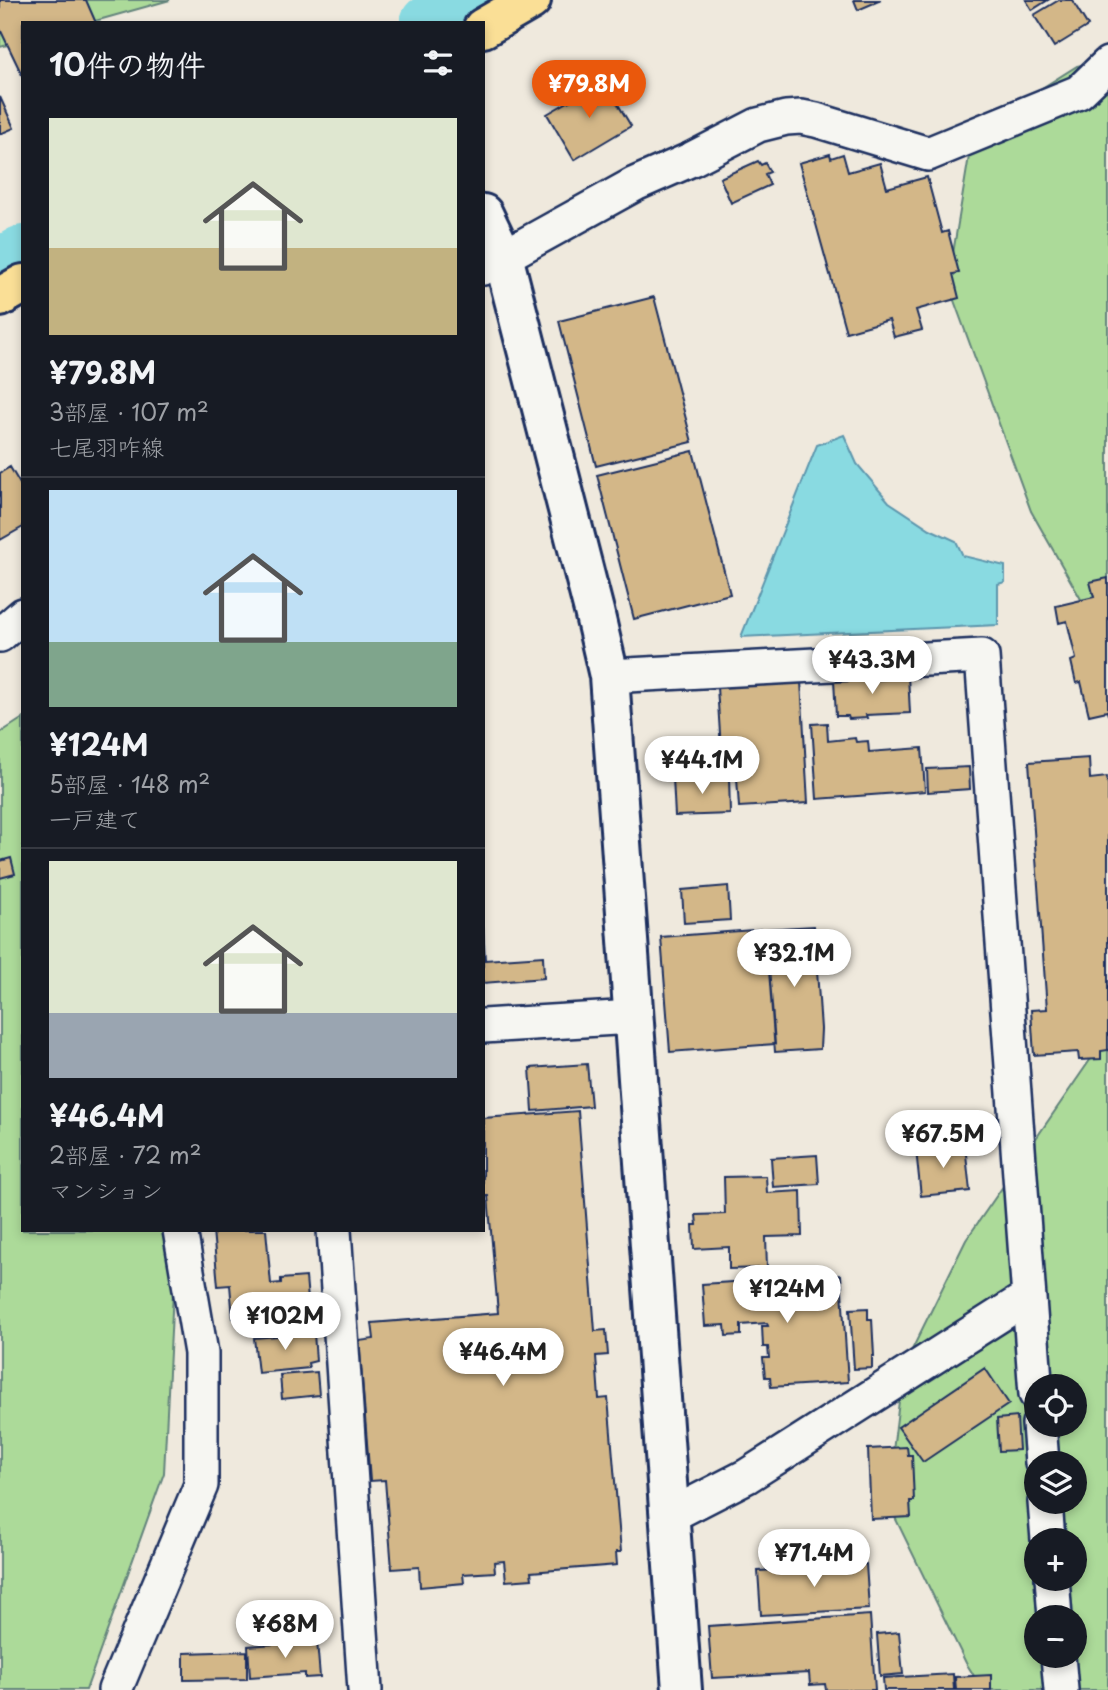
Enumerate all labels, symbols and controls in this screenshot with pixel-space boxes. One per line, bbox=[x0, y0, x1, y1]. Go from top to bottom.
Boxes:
text: 10件の物件 bbox=[49, 41, 206, 86]
icon: filters bbox=[419, 44, 457, 82]
pin: ¥79.8M bbox=[532, 60, 646, 120]
text: ¥79.8M bbox=[548, 65, 630, 100]
icon: home bbox=[190, 163, 316, 289]
text: ¥79.8M bbox=[49, 349, 156, 394]
text: 3部屋 · 107 m² bbox=[49, 394, 209, 429]
text: 七尾羽咋線 bbox=[49, 429, 164, 464]
icon: home bbox=[190, 535, 316, 661]
pin: ¥43.3M bbox=[815, 636, 929, 696]
text: ¥43.3M bbox=[828, 641, 916, 676]
text: ¥124M bbox=[49, 721, 149, 766]
pin: ¥44.1M bbox=[645, 736, 759, 796]
text: ¥44.1M bbox=[660, 741, 744, 776]
text: 5部屋 · 148 m² bbox=[49, 766, 210, 801]
text: 一戸建て bbox=[49, 801, 141, 836]
icon: home bbox=[190, 906, 316, 1032]
pin: ¥32.1M bbox=[737, 930, 851, 989]
text: ¥32.1M bbox=[753, 934, 835, 969]
text: ¥46.4M bbox=[49, 1092, 165, 1137]
pin: ¥67.5M bbox=[886, 1110, 1000, 1170]
text: ¥67.5M bbox=[901, 1115, 985, 1150]
text: 2部屋 · 72 m² bbox=[49, 1137, 202, 1172]
text: マンション bbox=[49, 1172, 163, 1207]
pin: ¥124M bbox=[738, 1266, 836, 1325]
text: ¥124M bbox=[749, 1270, 825, 1305]
pin: ¥102M bbox=[236, 1292, 334, 1352]
text: ¥102M bbox=[246, 1297, 324, 1332]
pin: ¥46.4M bbox=[446, 1328, 560, 1388]
text: ¥46.4M bbox=[459, 1333, 547, 1368]
map controls bbox=[1024, 1374, 1087, 1668]
button: locate bbox=[1024, 1374, 1087, 1437]
button: layers bbox=[1024, 1451, 1087, 1514]
button: + bbox=[1024, 1528, 1087, 1591]
pin: ¥71.4M bbox=[757, 1530, 871, 1589]
text: ¥71.4M bbox=[774, 1534, 854, 1569]
pin: ¥68M bbox=[244, 1600, 326, 1660]
text: ¥68M bbox=[252, 1605, 318, 1640]
button: − bbox=[1024, 1605, 1087, 1668]

